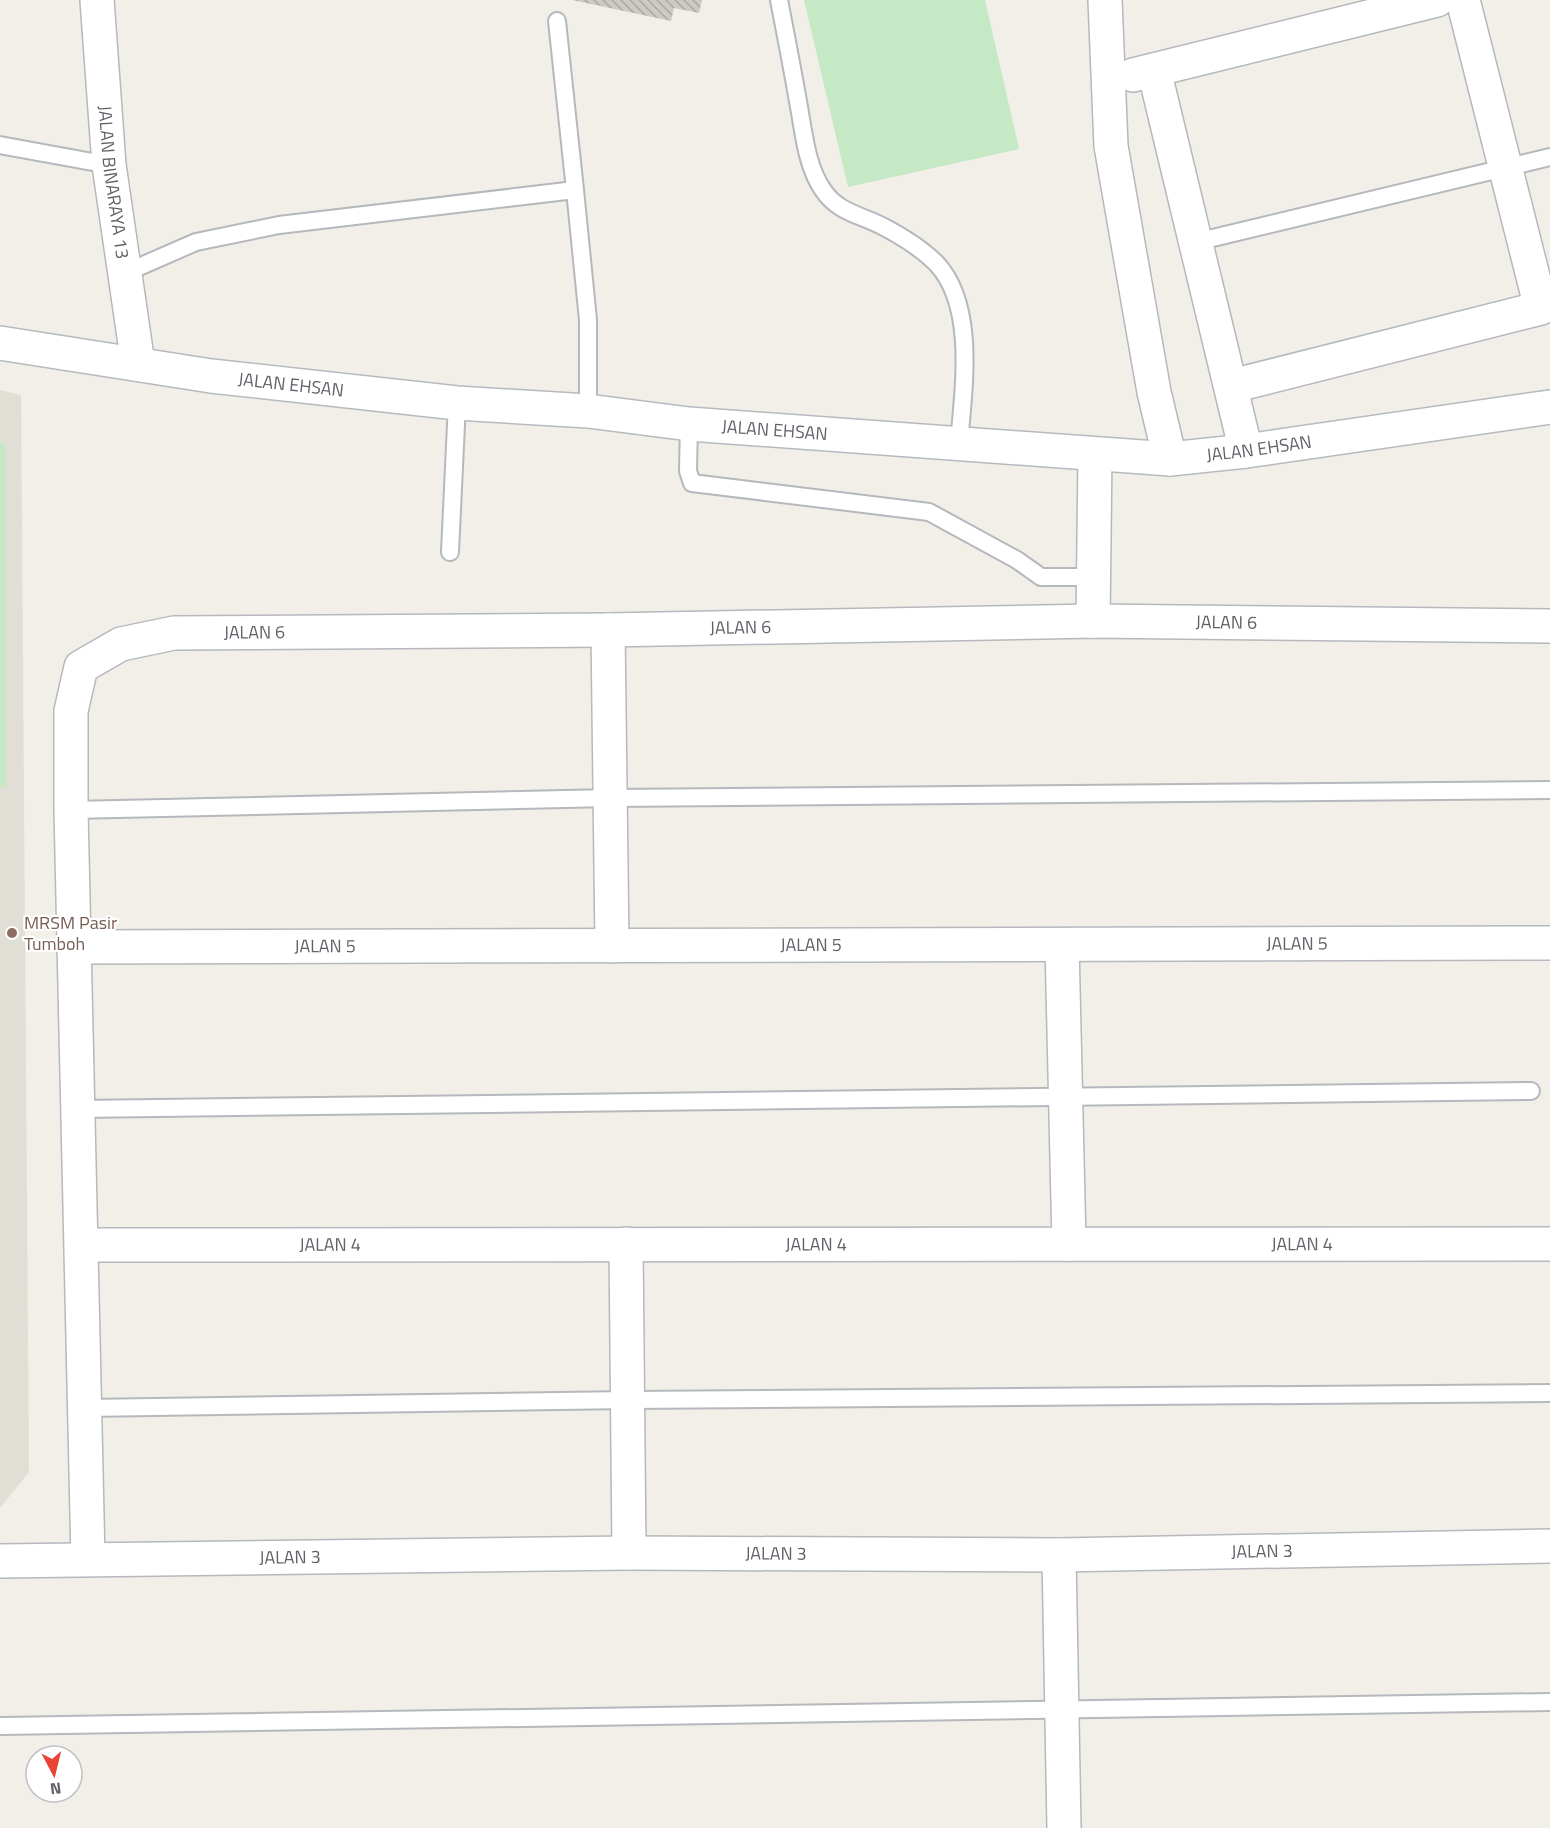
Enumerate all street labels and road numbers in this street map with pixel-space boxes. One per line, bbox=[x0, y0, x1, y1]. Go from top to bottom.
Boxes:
street label: JALAN BINARAYA 13 bbox=[92, 104, 137, 261]
street label: JALAN EHSAN bbox=[237, 365, 345, 403]
street label: JALAN EHSAN bbox=[721, 412, 829, 447]
street label: JALAN EHSAN bbox=[1205, 428, 1313, 468]
street label: JALAN 6 bbox=[1195, 608, 1257, 636]
street label: JALAN 6 bbox=[709, 613, 771, 641]
street label: JALAN 6 bbox=[224, 618, 285, 646]
street label: JALAN 5 bbox=[1266, 930, 1328, 957]
street label: JALAN 5 bbox=[780, 931, 842, 958]
street label: JALAN 5 bbox=[294, 932, 356, 959]
street label: JALAN 4 bbox=[785, 1230, 847, 1258]
street label: JALAN 4 bbox=[1271, 1230, 1333, 1257]
street label: JALAN 4 bbox=[299, 1231, 361, 1258]
street label: JALAN 3 bbox=[1231, 1537, 1293, 1565]
street label: JALAN 3 bbox=[745, 1540, 807, 1567]
street label: JALAN 3 bbox=[259, 1543, 321, 1571]

